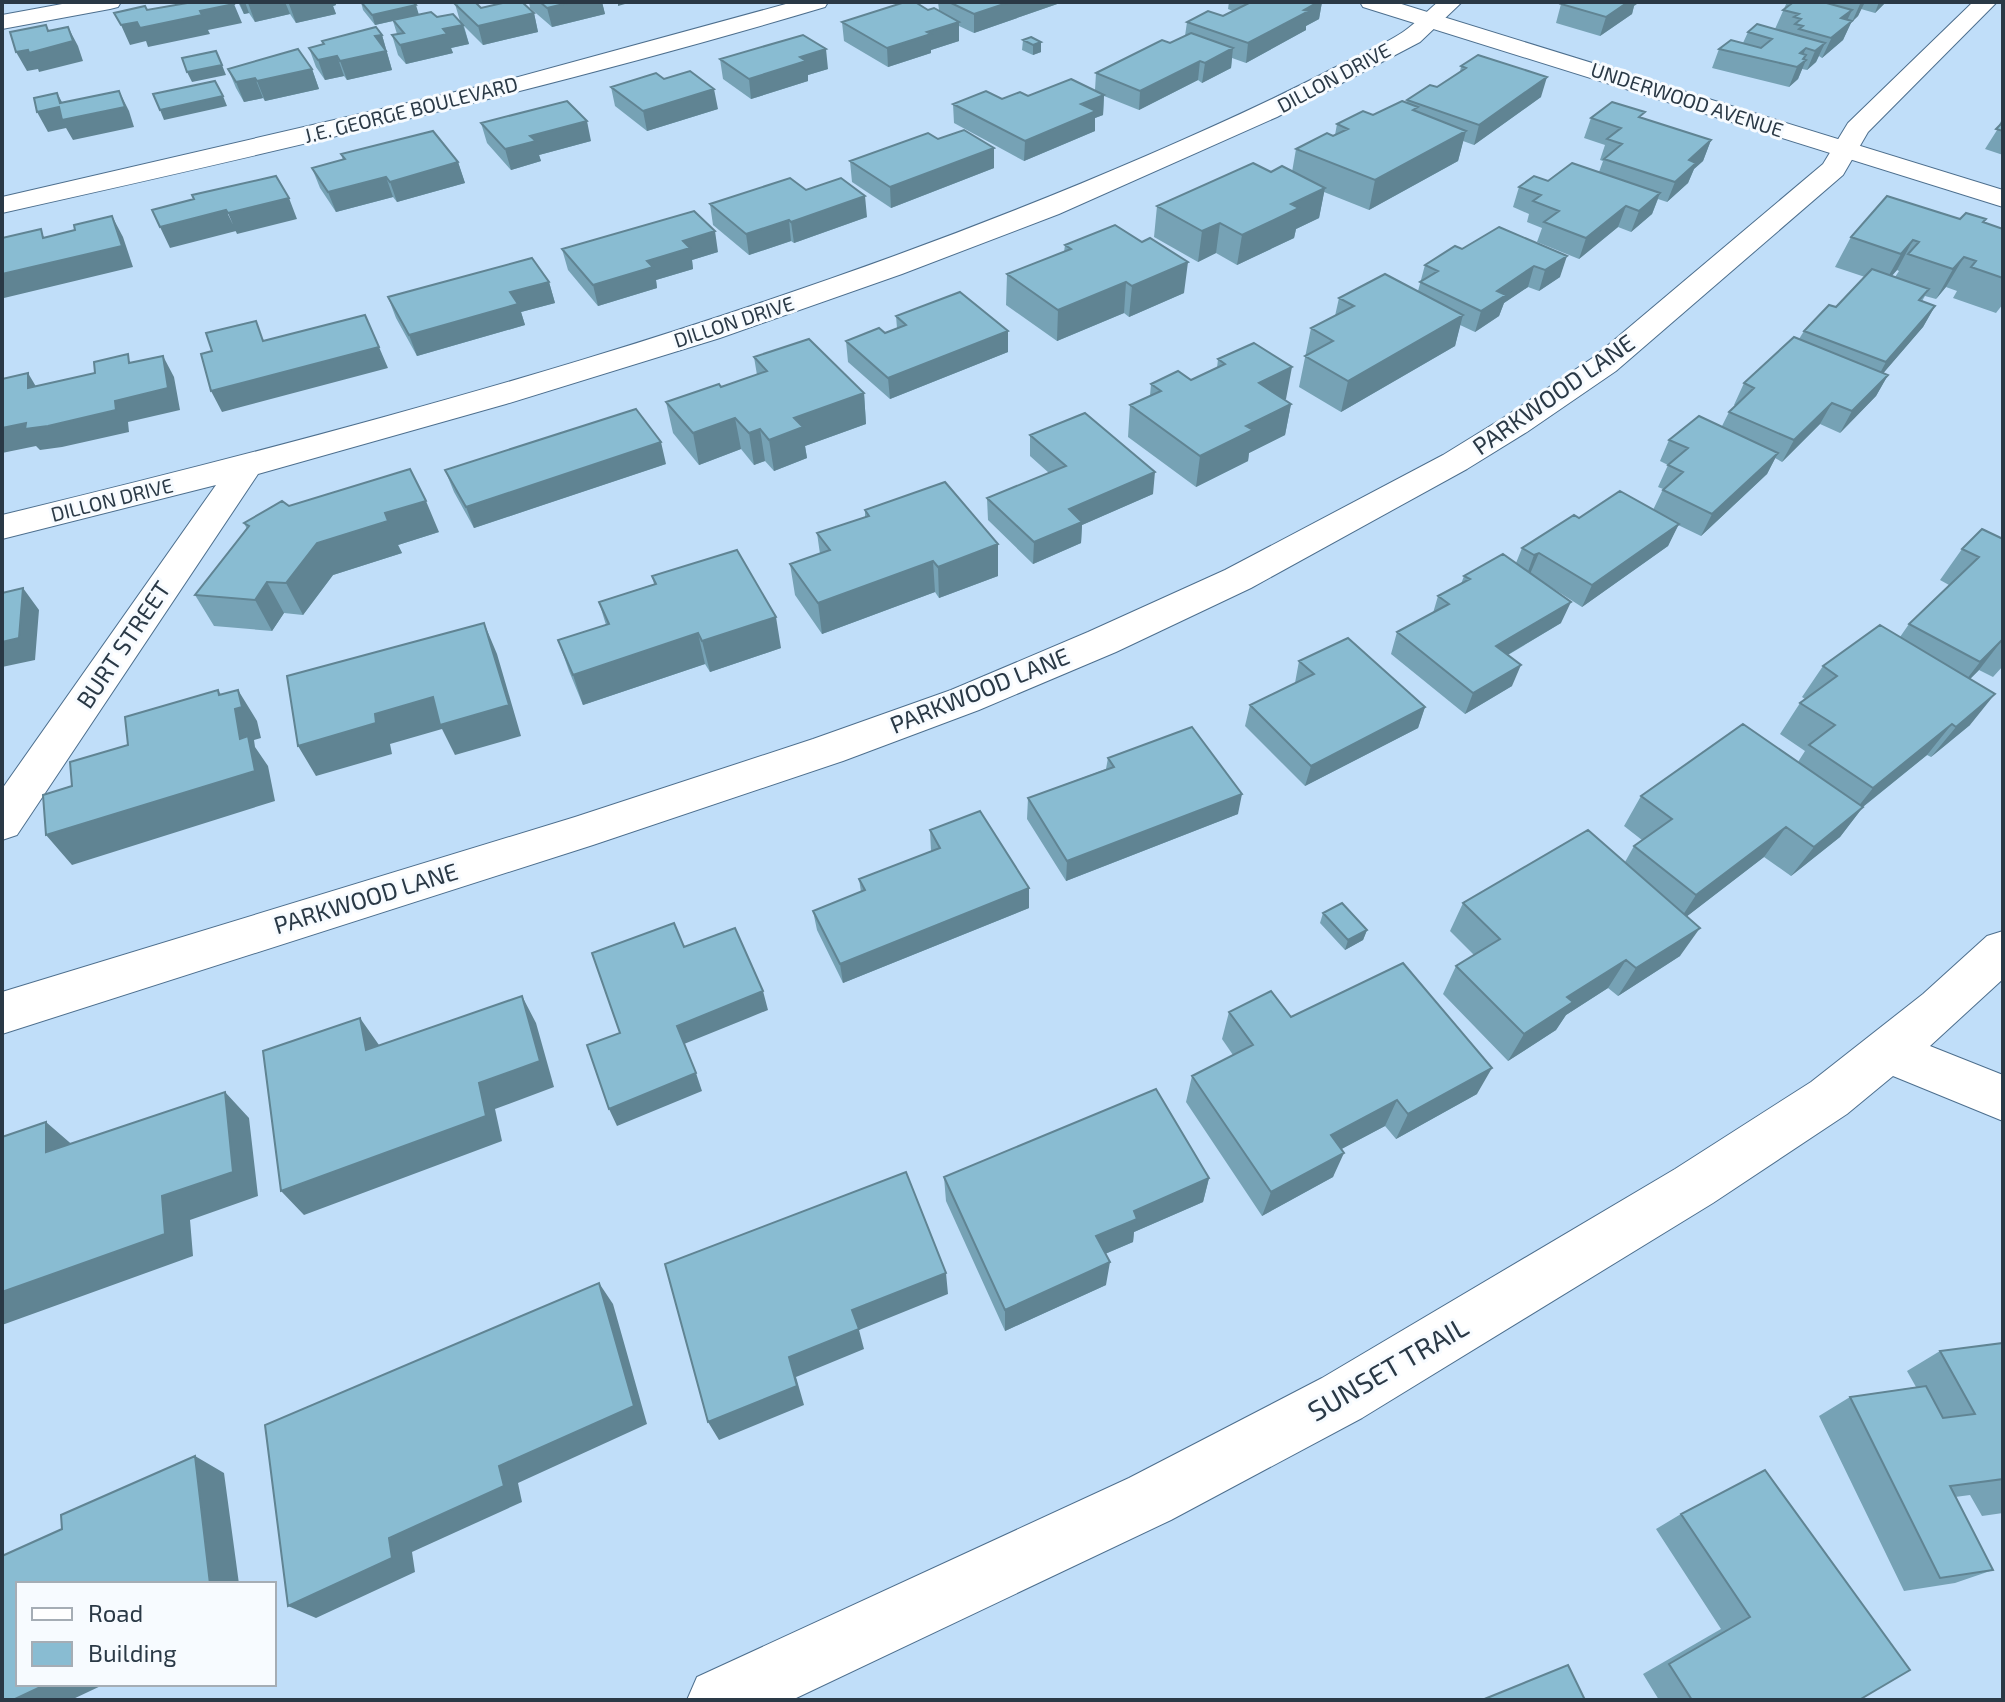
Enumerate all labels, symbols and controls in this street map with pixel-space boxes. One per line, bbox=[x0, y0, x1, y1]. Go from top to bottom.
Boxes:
street label: DILLON DRIVE bbox=[1273, 37, 1394, 117]
street label: UNDERWOOD AVENUE bbox=[1588, 57, 1787, 142]
street label: J.E. GEORGE BOULEVARD bbox=[301, 71, 520, 147]
street label: DILLON DRIVE bbox=[671, 290, 797, 352]
street label: PARKWOOD LANE bbox=[1467, 327, 1640, 460]
street label: DILLON DRIVE bbox=[48, 472, 175, 526]
street label: BURT STREET bbox=[70, 575, 176, 713]
street label: PARKWOOD LANE bbox=[885, 640, 1073, 739]
street label: PARKWOOD LANE bbox=[270, 856, 461, 939]
street label: SUNSET TRAIL bbox=[1301, 1309, 1474, 1428]
legend bbox=[16, 1582, 276, 1686]
text: Road bbox=[88, 1598, 143, 1627]
text: Building bbox=[88, 1638, 177, 1667]

